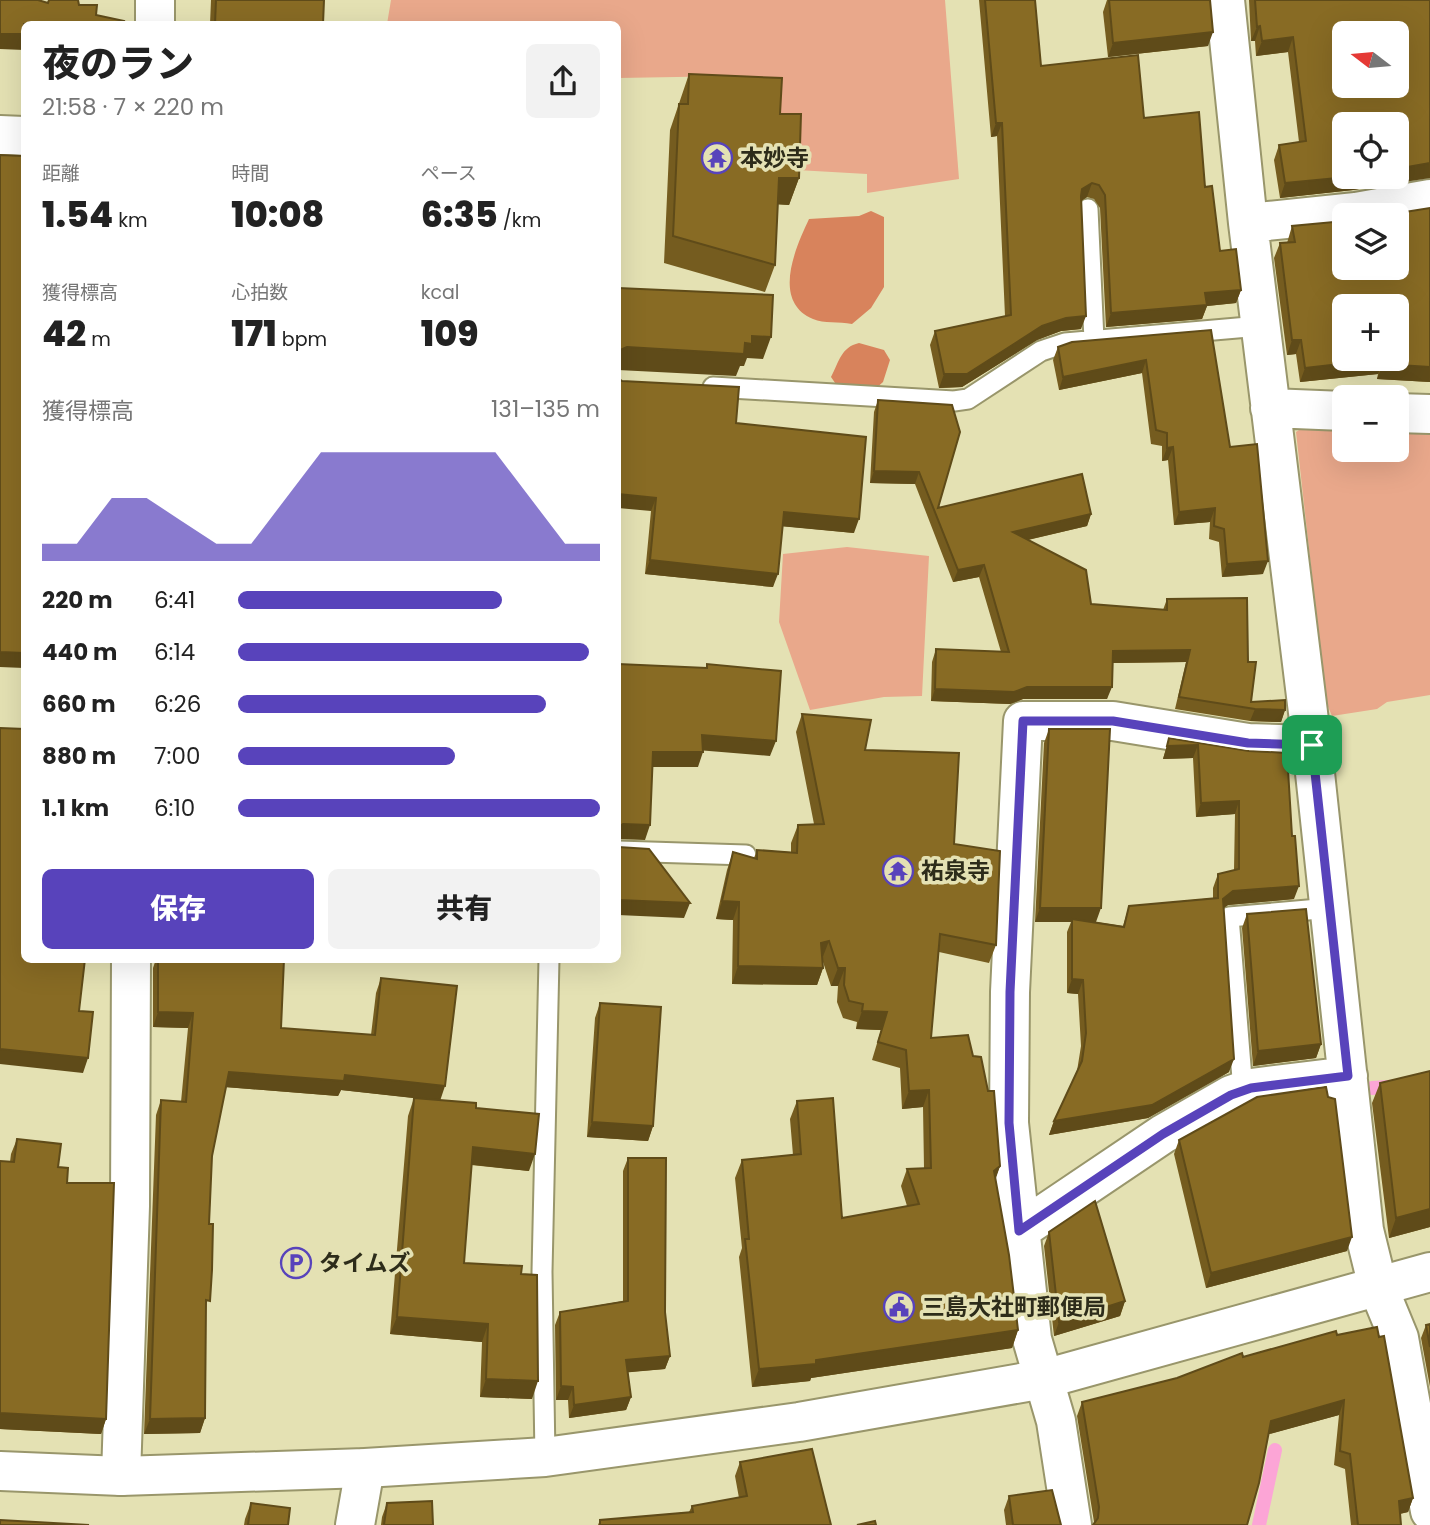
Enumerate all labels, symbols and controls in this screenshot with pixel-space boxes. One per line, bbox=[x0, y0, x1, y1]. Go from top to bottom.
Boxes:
north arrow bbox=[1332, 21, 1409, 98]
map controls bbox=[1332, 21, 1409, 462]
text: 夜のラン bbox=[42, 37, 194, 90]
button: share bbox=[526, 44, 600, 118]
text: 21:58 · 7 × 220 m bbox=[42, 91, 224, 123]
button: locate bbox=[1332, 112, 1409, 189]
temple icon: 本妙寺 bbox=[700, 141, 734, 175]
place label: 本妙寺 bbox=[740, 142, 809, 174]
text: 距離 bbox=[42, 160, 80, 187]
text: 時間 bbox=[231, 160, 269, 187]
text: ペース bbox=[421, 160, 477, 187]
text: 1.54 bbox=[42, 190, 113, 239]
text: 10:08 bbox=[231, 190, 324, 239]
text: 6:35 bbox=[421, 190, 498, 239]
button: layers bbox=[1332, 203, 1409, 280]
text: km bbox=[113, 207, 148, 234]
text: /km bbox=[498, 207, 541, 234]
text: 獲得標高 bbox=[42, 279, 118, 306]
text: 心拍数 bbox=[231, 279, 288, 306]
text: kcal bbox=[421, 279, 460, 306]
button: + bbox=[1332, 294, 1409, 371]
text: 42 bbox=[42, 309, 86, 358]
text: 171 bbox=[231, 309, 277, 358]
text: 109 bbox=[421, 309, 478, 358]
text: m bbox=[86, 326, 111, 353]
text: bpm bbox=[277, 326, 327, 353]
button: − bbox=[1332, 385, 1409, 462]
text: 131–135 m bbox=[491, 393, 600, 425]
text: 獲得標高 bbox=[42, 395, 134, 427]
text: 220 m bbox=[42, 584, 113, 616]
text: 6:41 bbox=[154, 584, 195, 616]
text: 440 m bbox=[42, 636, 117, 668]
text: 6:14 bbox=[154, 636, 195, 668]
text: 660 m bbox=[42, 688, 116, 720]
text: 6:26 bbox=[154, 688, 201, 720]
pin bbox=[1282, 715, 1342, 775]
icon: arrive bbox=[1293, 726, 1331, 764]
text: 880 m bbox=[42, 740, 116, 772]
text: 7:00 bbox=[154, 740, 200, 772]
text: 1.1 km bbox=[42, 792, 109, 824]
text: 6:10 bbox=[154, 792, 195, 824]
temple icon: 祐泉寺 bbox=[881, 854, 915, 888]
place label: 祐泉寺 bbox=[921, 855, 990, 887]
button: 保存 bbox=[42, 869, 314, 949]
button: 共有 bbox=[328, 869, 600, 949]
parking icon: タイムズ bbox=[279, 1246, 313, 1280]
place label: タイムズ bbox=[319, 1247, 411, 1279]
public building icon: 三島大社町郵便局 bbox=[882, 1290, 916, 1324]
place label: 三島大社町郵便局 bbox=[922, 1291, 1106, 1323]

